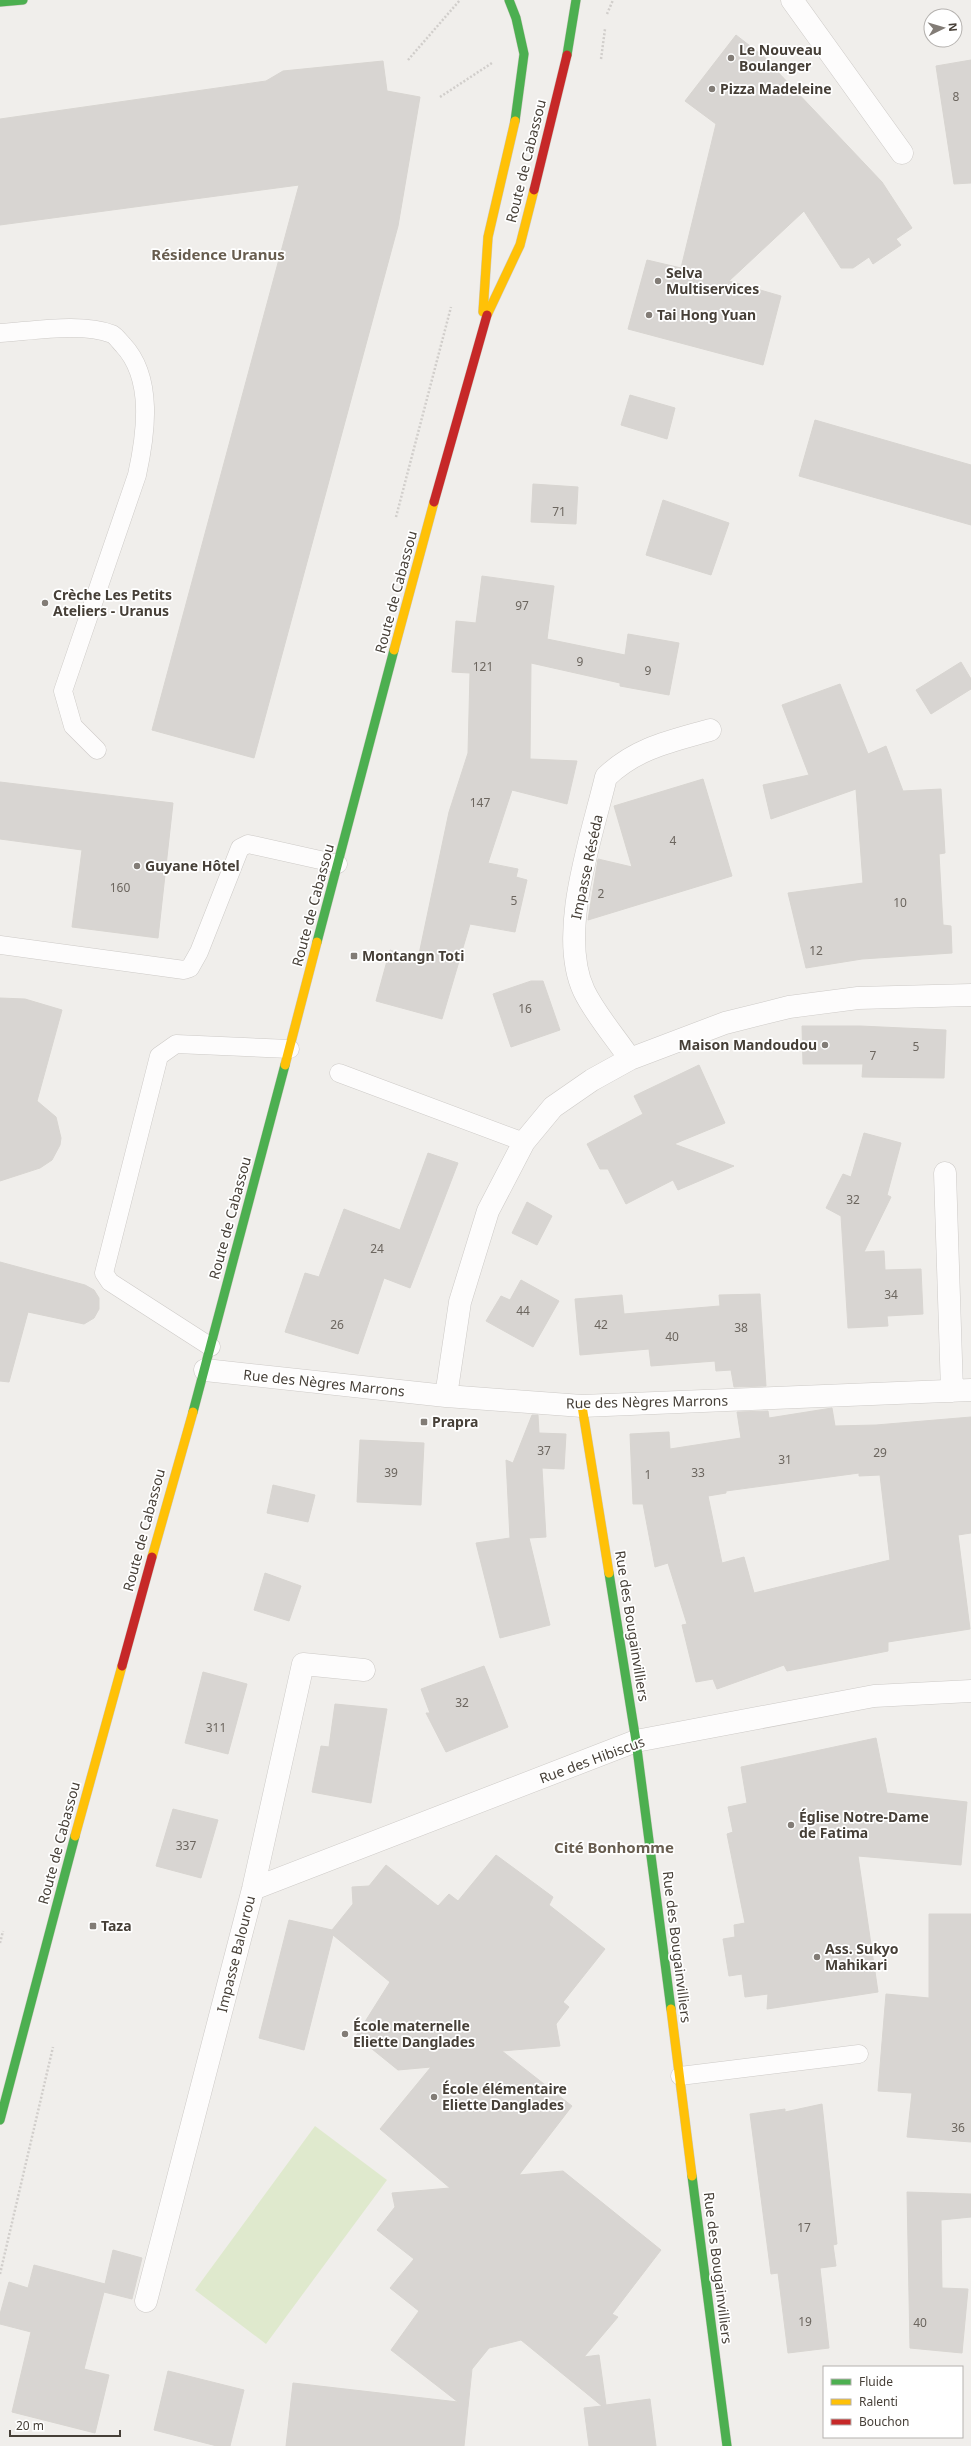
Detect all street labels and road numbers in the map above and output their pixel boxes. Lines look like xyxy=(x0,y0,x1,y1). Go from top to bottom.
street label: Route de Cabassou xyxy=(501,97,550,224)
street label: Route de Cabassou xyxy=(370,528,421,655)
street label: Impasse Réséda xyxy=(566,813,607,921)
street label: Route de Cabassou xyxy=(287,841,338,968)
street label: Route de Cabassou xyxy=(204,1154,255,1281)
street label: Rue des Nègres Marrons xyxy=(242,1365,406,1400)
street label: Rue des Nègres Marrons xyxy=(566,1391,729,1412)
street label: Route de Cabassou xyxy=(118,1466,169,1593)
street label: Rue des Bougainvilliers xyxy=(611,1549,654,1703)
street label: Rue des Hibiscus xyxy=(537,1732,647,1787)
street label: Route de Cabassou xyxy=(33,1779,84,1906)
street label: Rue des Bougainvilliers xyxy=(659,1870,696,2024)
street label: Impasse Balourou xyxy=(212,1894,259,2014)
street label: Rue des Bougainvilliers xyxy=(700,2191,737,2345)

